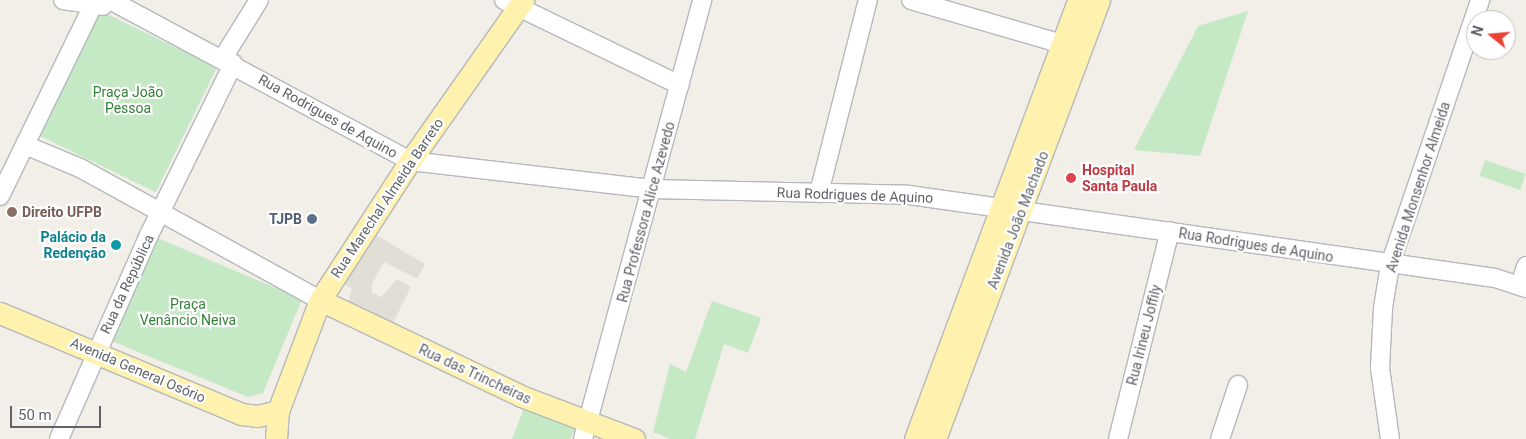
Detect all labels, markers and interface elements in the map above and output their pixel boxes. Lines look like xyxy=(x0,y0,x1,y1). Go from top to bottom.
north arrow xyxy=(1466,10,1516,60)
text: N xyxy=(1469,24,1487,38)
street label: Rua Rodrigues de Aquino xyxy=(255,71,401,161)
park label: Praça João Pessoa xyxy=(93,84,163,116)
street label: Avenida Monsenhor Almeida xyxy=(1382,100,1454,274)
street label: Rua Marechal Almeida Barreto xyxy=(327,115,447,281)
street label: Rua Professora Alice Azevedo xyxy=(614,120,678,304)
street label: Avenida João Machado xyxy=(984,149,1052,291)
place label: Hospital Santa Paula xyxy=(1082,162,1157,194)
marker: Hospital Santa Paula xyxy=(1064,171,1078,185)
street label: Rua Rodrigues de Aquino xyxy=(777,184,933,206)
place label: Direito UFPB xyxy=(22,204,102,220)
marker: Direito UFPB xyxy=(6,206,18,218)
place label: TJPB xyxy=(269,211,302,227)
marker: TJPB xyxy=(306,213,318,225)
street label: Rua Rodrigues de Aquino xyxy=(1177,224,1335,266)
place label: Palácio da Redenção xyxy=(41,229,106,262)
street label: Rua da República xyxy=(97,232,157,336)
marker: Palácio da Redenção xyxy=(110,239,122,251)
street label: Rua Irineu Joffily xyxy=(1123,283,1165,387)
park label: Praça Venâncio Neiva xyxy=(140,296,236,328)
street label: Avenida General Osório xyxy=(68,334,208,406)
street label: Rua das Trincheiras xyxy=(416,340,534,408)
scale bar xyxy=(12,396,104,428)
text: 50 m xyxy=(18,406,52,424)

